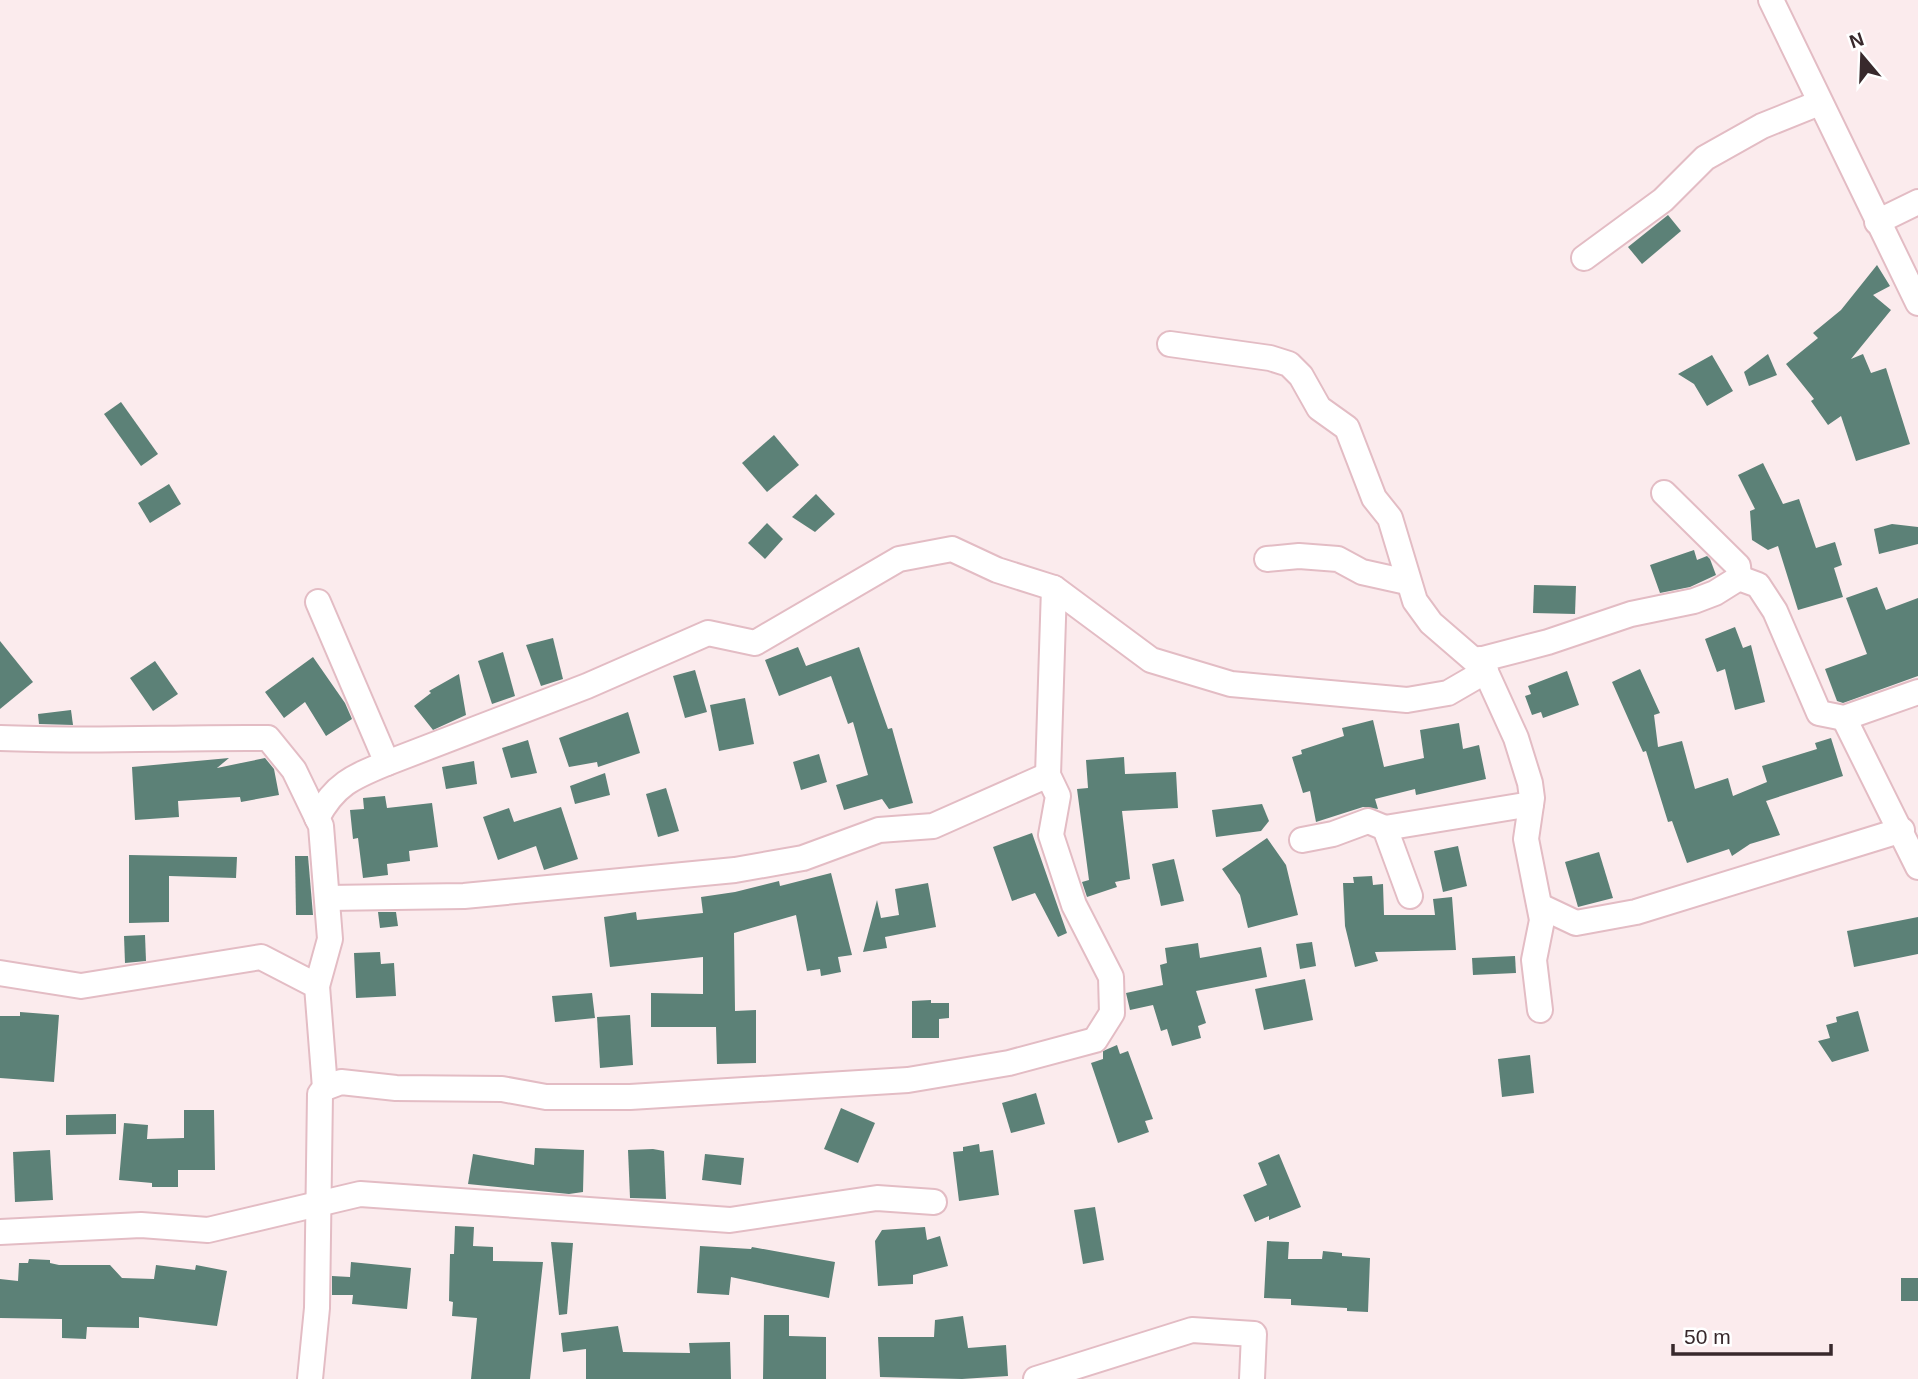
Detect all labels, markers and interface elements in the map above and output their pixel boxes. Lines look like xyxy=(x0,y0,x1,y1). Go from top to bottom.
north arrow xyxy=(1827,21,1897,91)
text: N xyxy=(1847,28,1867,53)
scale bar xyxy=(1673,1312,1830,1356)
text: 50 m xyxy=(1684,1325,1731,1348)

